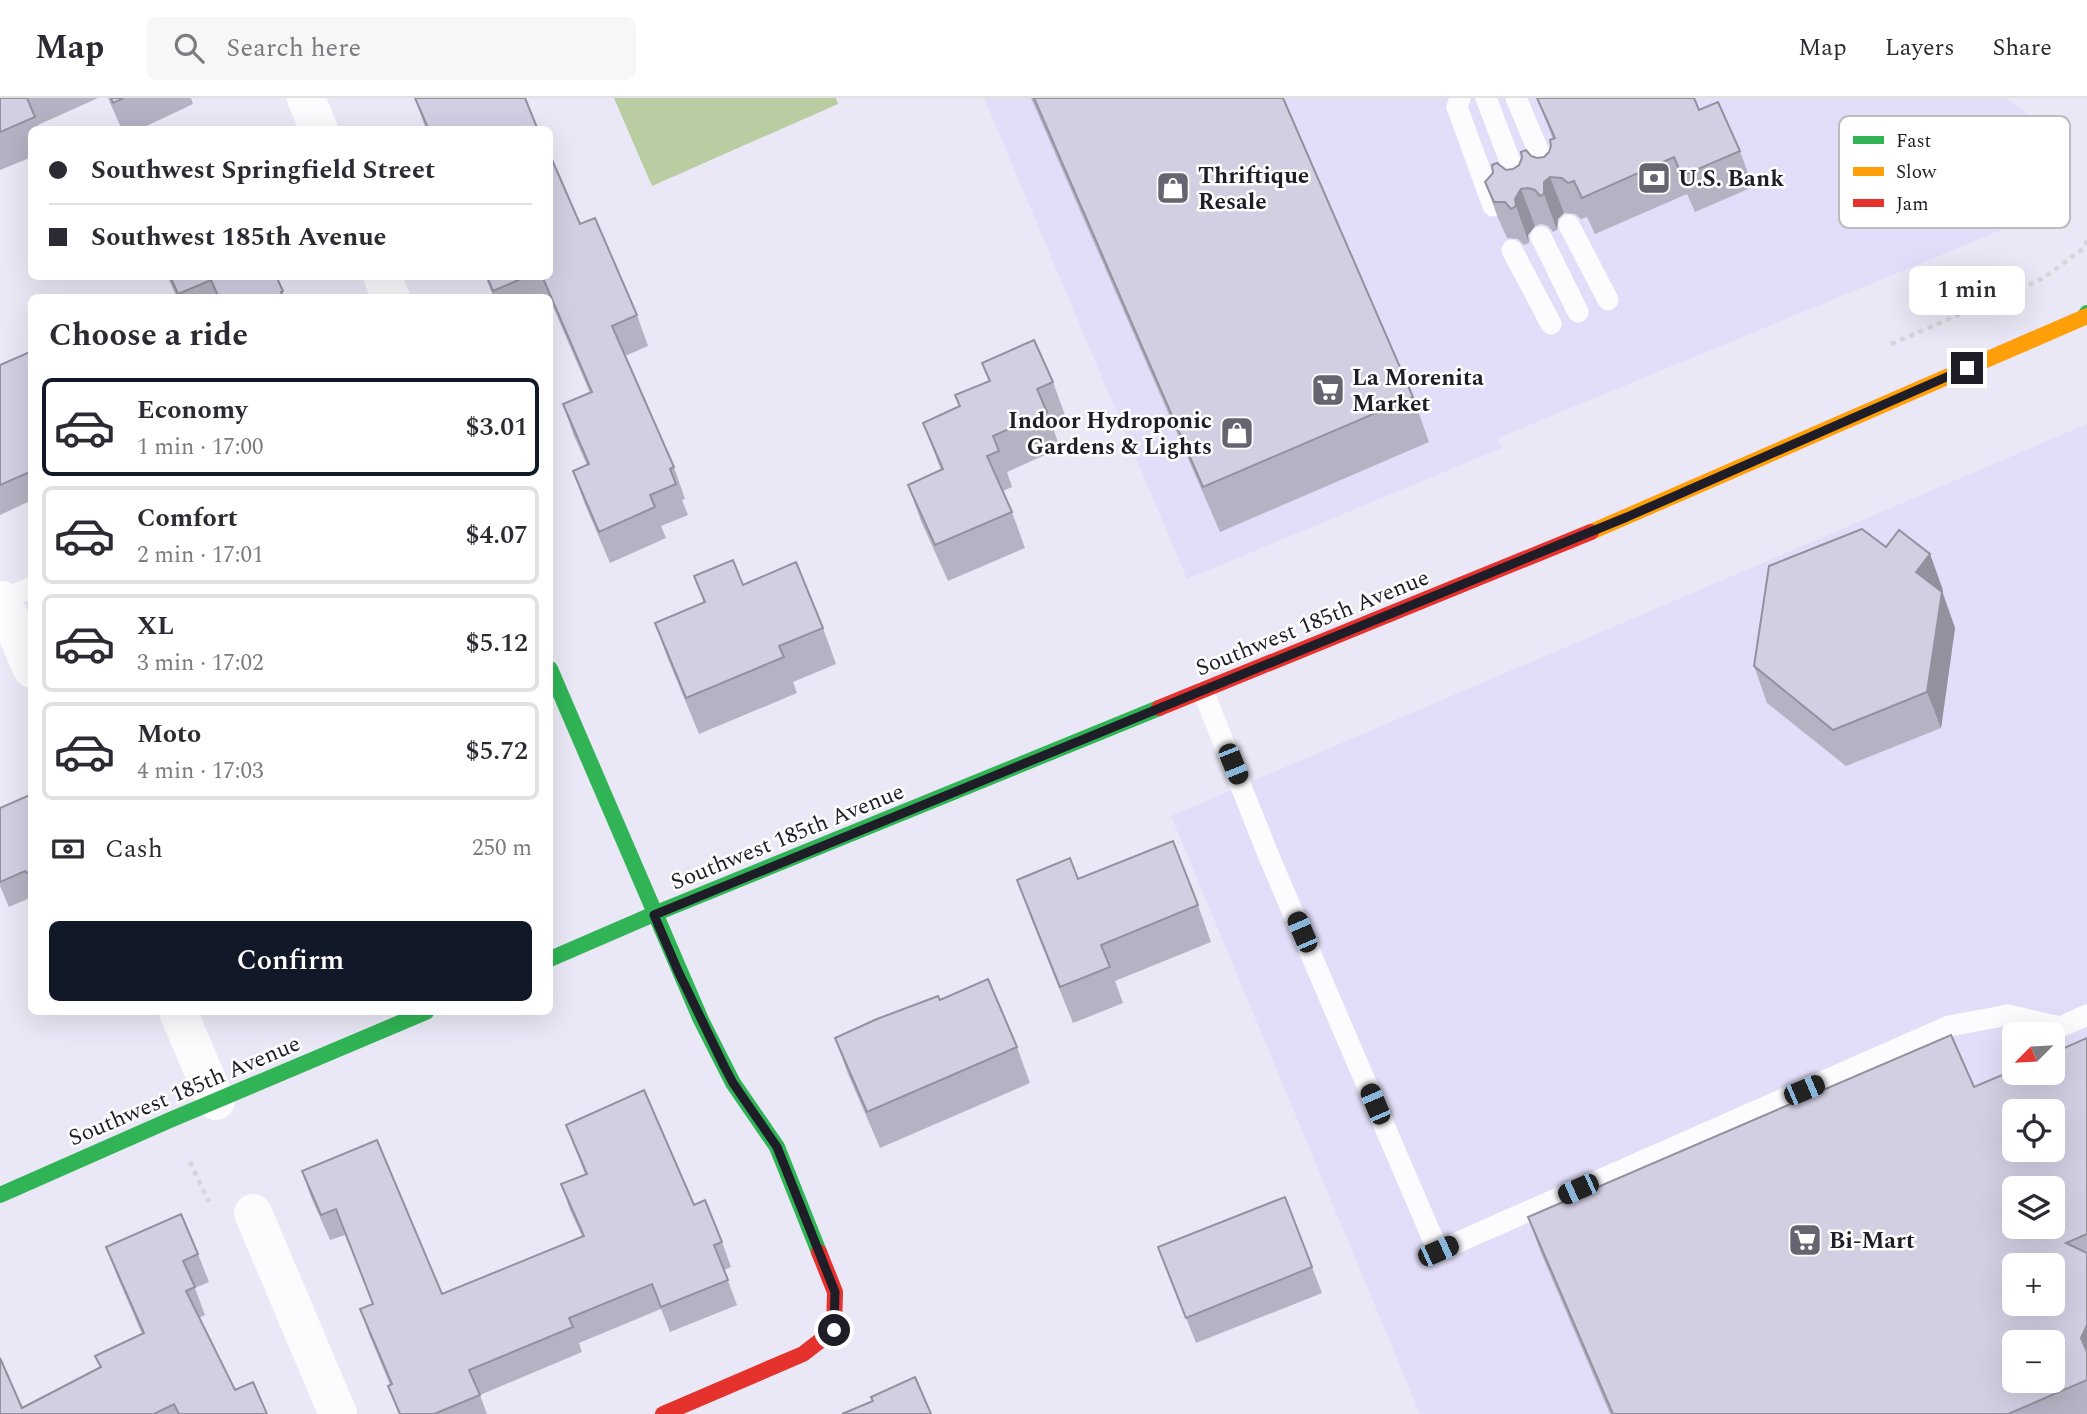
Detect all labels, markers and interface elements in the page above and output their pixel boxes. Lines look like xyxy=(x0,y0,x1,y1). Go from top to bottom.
search box xyxy=(146,17,636,80)
text: Map xyxy=(35,23,104,73)
text: Search here xyxy=(226,28,361,68)
icon: search xyxy=(170,29,208,67)
text: Map xyxy=(1798,30,1847,66)
text: Layers xyxy=(1885,30,1955,66)
text: Share xyxy=(1993,30,2052,66)
legend xyxy=(1839,116,2070,228)
text: Fast xyxy=(1896,127,1932,156)
text: Southwest Springfield Street xyxy=(91,150,435,190)
text: Slow xyxy=(1896,158,1937,187)
place label: Thriftique Resale xyxy=(1198,159,1309,220)
bank icon: U.S. Bank xyxy=(1635,159,1673,197)
place label: U.S. Bank xyxy=(1678,162,1784,197)
shop icon: Thriftique Resale xyxy=(1154,169,1192,207)
text: Jam xyxy=(1896,190,1928,219)
text: Southwest 185th Avenue xyxy=(91,217,386,257)
callout: 1 min xyxy=(1909,266,2025,316)
text: 1 min xyxy=(1937,273,1997,308)
text: Choose a ride xyxy=(49,311,248,360)
route end xyxy=(1951,352,1983,384)
place label: La Morenita Market xyxy=(1352,361,1484,422)
supermarket icon: La Morenita Market xyxy=(1309,371,1347,409)
text: Economy xyxy=(137,390,247,430)
icon: car xyxy=(53,396,116,459)
place label: Indoor Hydroponic Gardens & Lights xyxy=(1008,404,1212,465)
text: $3.01 xyxy=(465,407,528,447)
shop icon: Indoor Hydroponic Gardens & Lights xyxy=(1218,414,1256,452)
text: 1 min · 17:00 xyxy=(137,430,264,465)
text: Comfort xyxy=(137,498,238,538)
icon: car xyxy=(53,504,116,567)
text: $4.07 xyxy=(465,515,528,555)
text: 2 min · 17:01 xyxy=(137,538,264,573)
street label: Southwest 185th Avenue xyxy=(1191,561,1435,686)
text: XL xyxy=(137,606,174,646)
icon: car xyxy=(53,612,116,675)
text: $5.12 xyxy=(465,623,528,663)
text: 3 min · 17:02 xyxy=(137,646,264,681)
text: Moto xyxy=(137,714,201,754)
icon: car xyxy=(53,720,116,783)
text: $5.72 xyxy=(465,731,528,771)
car xyxy=(1216,741,1251,787)
text: 4 min · 17:03 xyxy=(137,754,264,789)
street label: Southwest 185th Avenue xyxy=(666,775,910,900)
text: Cash xyxy=(105,829,163,869)
icon: cash xyxy=(49,830,87,868)
text: 250 m xyxy=(472,831,532,866)
car xyxy=(1285,909,1320,955)
button: Confirm xyxy=(49,921,532,1001)
north arrow xyxy=(2002,1022,2065,1085)
map controls xyxy=(2002,1022,2065,1393)
street label: Southwest 185th Avenue xyxy=(63,1027,306,1156)
car xyxy=(1781,1072,1828,1108)
car xyxy=(1358,1081,1393,1127)
button: locate xyxy=(2002,1099,2065,1162)
car xyxy=(1555,1171,1602,1207)
button: layers xyxy=(2002,1176,2065,1239)
supermarket icon: Bi-Mart xyxy=(1786,1221,1824,1259)
place label: Bi-Mart xyxy=(1829,1224,1915,1259)
car xyxy=(1415,1233,1462,1269)
button: + xyxy=(2002,1253,2065,1316)
route start xyxy=(818,1314,850,1346)
button: − xyxy=(2002,1330,2065,1393)

